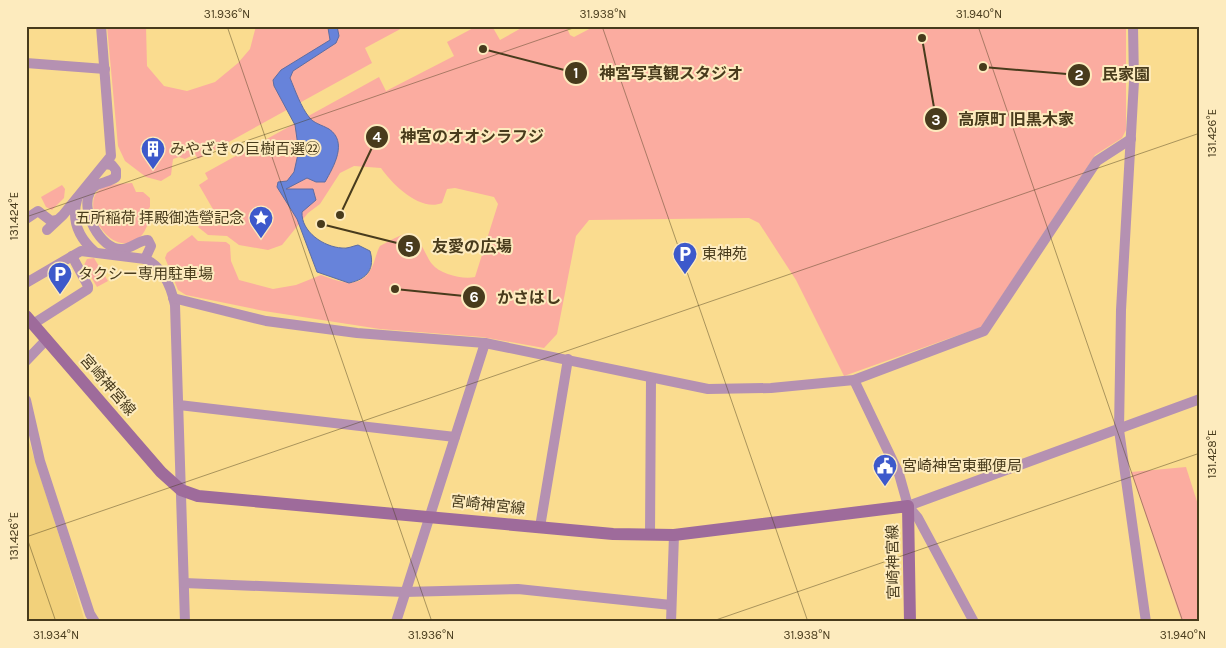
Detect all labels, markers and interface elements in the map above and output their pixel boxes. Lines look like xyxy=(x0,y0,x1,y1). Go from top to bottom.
text: 31.936°N xyxy=(204,7,250,21)
text: 31.938°N xyxy=(580,7,626,21)
text: 31.940°N xyxy=(956,7,1002,21)
callout: 神宮写真観スタジオ xyxy=(564,57,753,88)
callout: 民家園 xyxy=(1067,59,1160,90)
text: 1 xyxy=(573,64,579,82)
text: 神宮写真観スタジオ xyxy=(599,64,743,83)
text: 民家園 xyxy=(1102,65,1150,84)
text: 2 xyxy=(1074,66,1084,84)
callout: 高原町 旧黒木家 xyxy=(923,104,1084,135)
text: 131.426°E xyxy=(1205,109,1219,157)
text: 高原町 旧黒木家 xyxy=(958,110,1074,129)
text: 3 xyxy=(931,111,941,129)
callout: 神宮のオオシラフジ xyxy=(365,121,554,152)
text: 神宮のオオシラフジ xyxy=(400,127,544,146)
text: 4 xyxy=(373,128,382,146)
building icon: みやざきの巨樹百選㉒ xyxy=(140,136,166,170)
place label: みやざきの巨樹百選㉒ xyxy=(170,140,320,158)
text: 131.424°E xyxy=(7,192,21,240)
place icon: 五所稲荷 拝殿御造營記念 xyxy=(248,205,274,239)
place label: 五所稲荷 拝殿御造營記念 xyxy=(75,209,244,227)
callout: 友愛の広場 xyxy=(397,231,522,262)
text: 友愛の広場 xyxy=(432,237,512,256)
text: 5 xyxy=(405,238,414,256)
parking icon: 東神苑 xyxy=(672,241,698,275)
place label: 東神苑 xyxy=(702,245,747,263)
parking icon: タクシー専用駐車場 xyxy=(47,261,73,295)
place label: タクシー専用駐車場 xyxy=(78,265,213,283)
callout: かさはし xyxy=(462,281,571,312)
text: 6 xyxy=(469,288,479,306)
text: かさはし xyxy=(497,288,561,307)
street label: 宮崎神宮線 xyxy=(77,351,139,419)
text: 131.428°E xyxy=(1205,429,1219,479)
public building icon: 宮崎神宮東郵便局 xyxy=(872,453,898,487)
place label: 宮崎神宮東郵便局 xyxy=(902,457,1022,475)
street label: 宮崎神宮線 xyxy=(450,492,526,518)
text: 131.426°E xyxy=(7,512,21,560)
street label: 宮崎神宮線 xyxy=(883,524,903,600)
text: 31.934°N xyxy=(33,628,79,642)
text: 31.936°N xyxy=(408,628,454,642)
text: 31.938°N xyxy=(784,628,830,642)
text: 31.940°N xyxy=(1160,628,1206,642)

